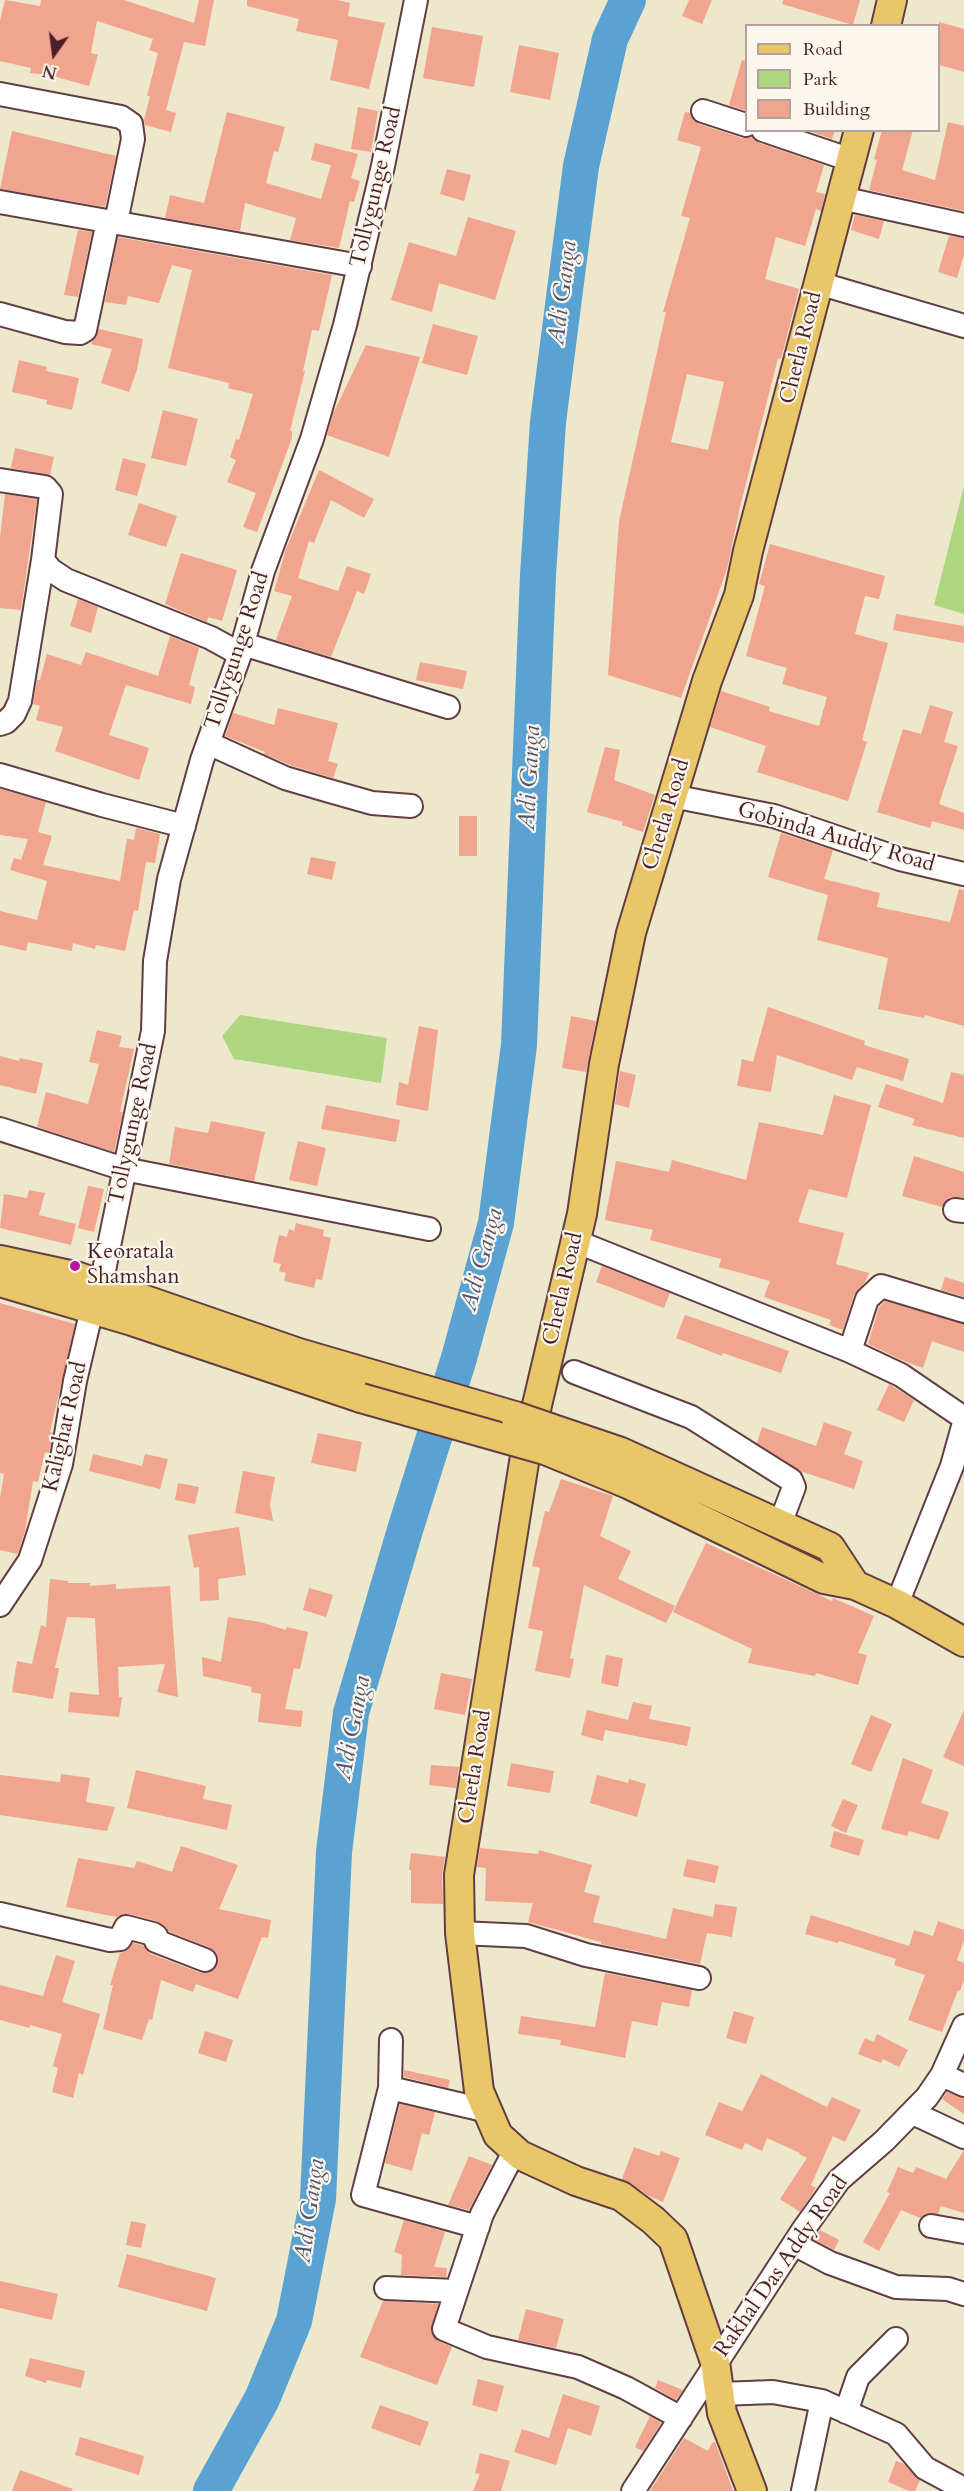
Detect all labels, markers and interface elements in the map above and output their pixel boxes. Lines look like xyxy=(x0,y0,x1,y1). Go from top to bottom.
north arrow xyxy=(24,24,84,84)
legend xyxy=(745,24,940,132)
text: Road xyxy=(803,37,843,62)
text: N xyxy=(40,59,59,84)
text: Park xyxy=(803,67,838,92)
text: Building xyxy=(803,97,870,122)
street label: Tollygunge Road xyxy=(346,104,408,270)
water label: Adi Ganga xyxy=(543,239,585,347)
street label: Chetla Road xyxy=(775,289,829,407)
street label: Tollygunge Road xyxy=(200,569,276,733)
water label: Adi Ganga xyxy=(514,725,548,831)
street label: Chetla Road xyxy=(638,756,696,874)
street label: Gobinda Auddy Road xyxy=(734,797,938,879)
street label: Tollygunge Road xyxy=(104,1041,164,1207)
water label: Adi Ganga xyxy=(455,1206,511,1314)
street label: Chetla Road xyxy=(538,1230,590,1348)
place label: Keoratala Shamshan xyxy=(87,1240,180,1292)
marker: Keoratala Shamshan xyxy=(68,1259,82,1273)
street label: Kalighat Road xyxy=(38,1359,94,1495)
water label: Adi Ganga xyxy=(330,1674,378,1782)
street label: Chetla Road xyxy=(454,1708,498,1826)
water label: Adi Ganga xyxy=(289,2157,333,2265)
street label: Rakhal Das Addy Road xyxy=(709,2171,855,2363)

